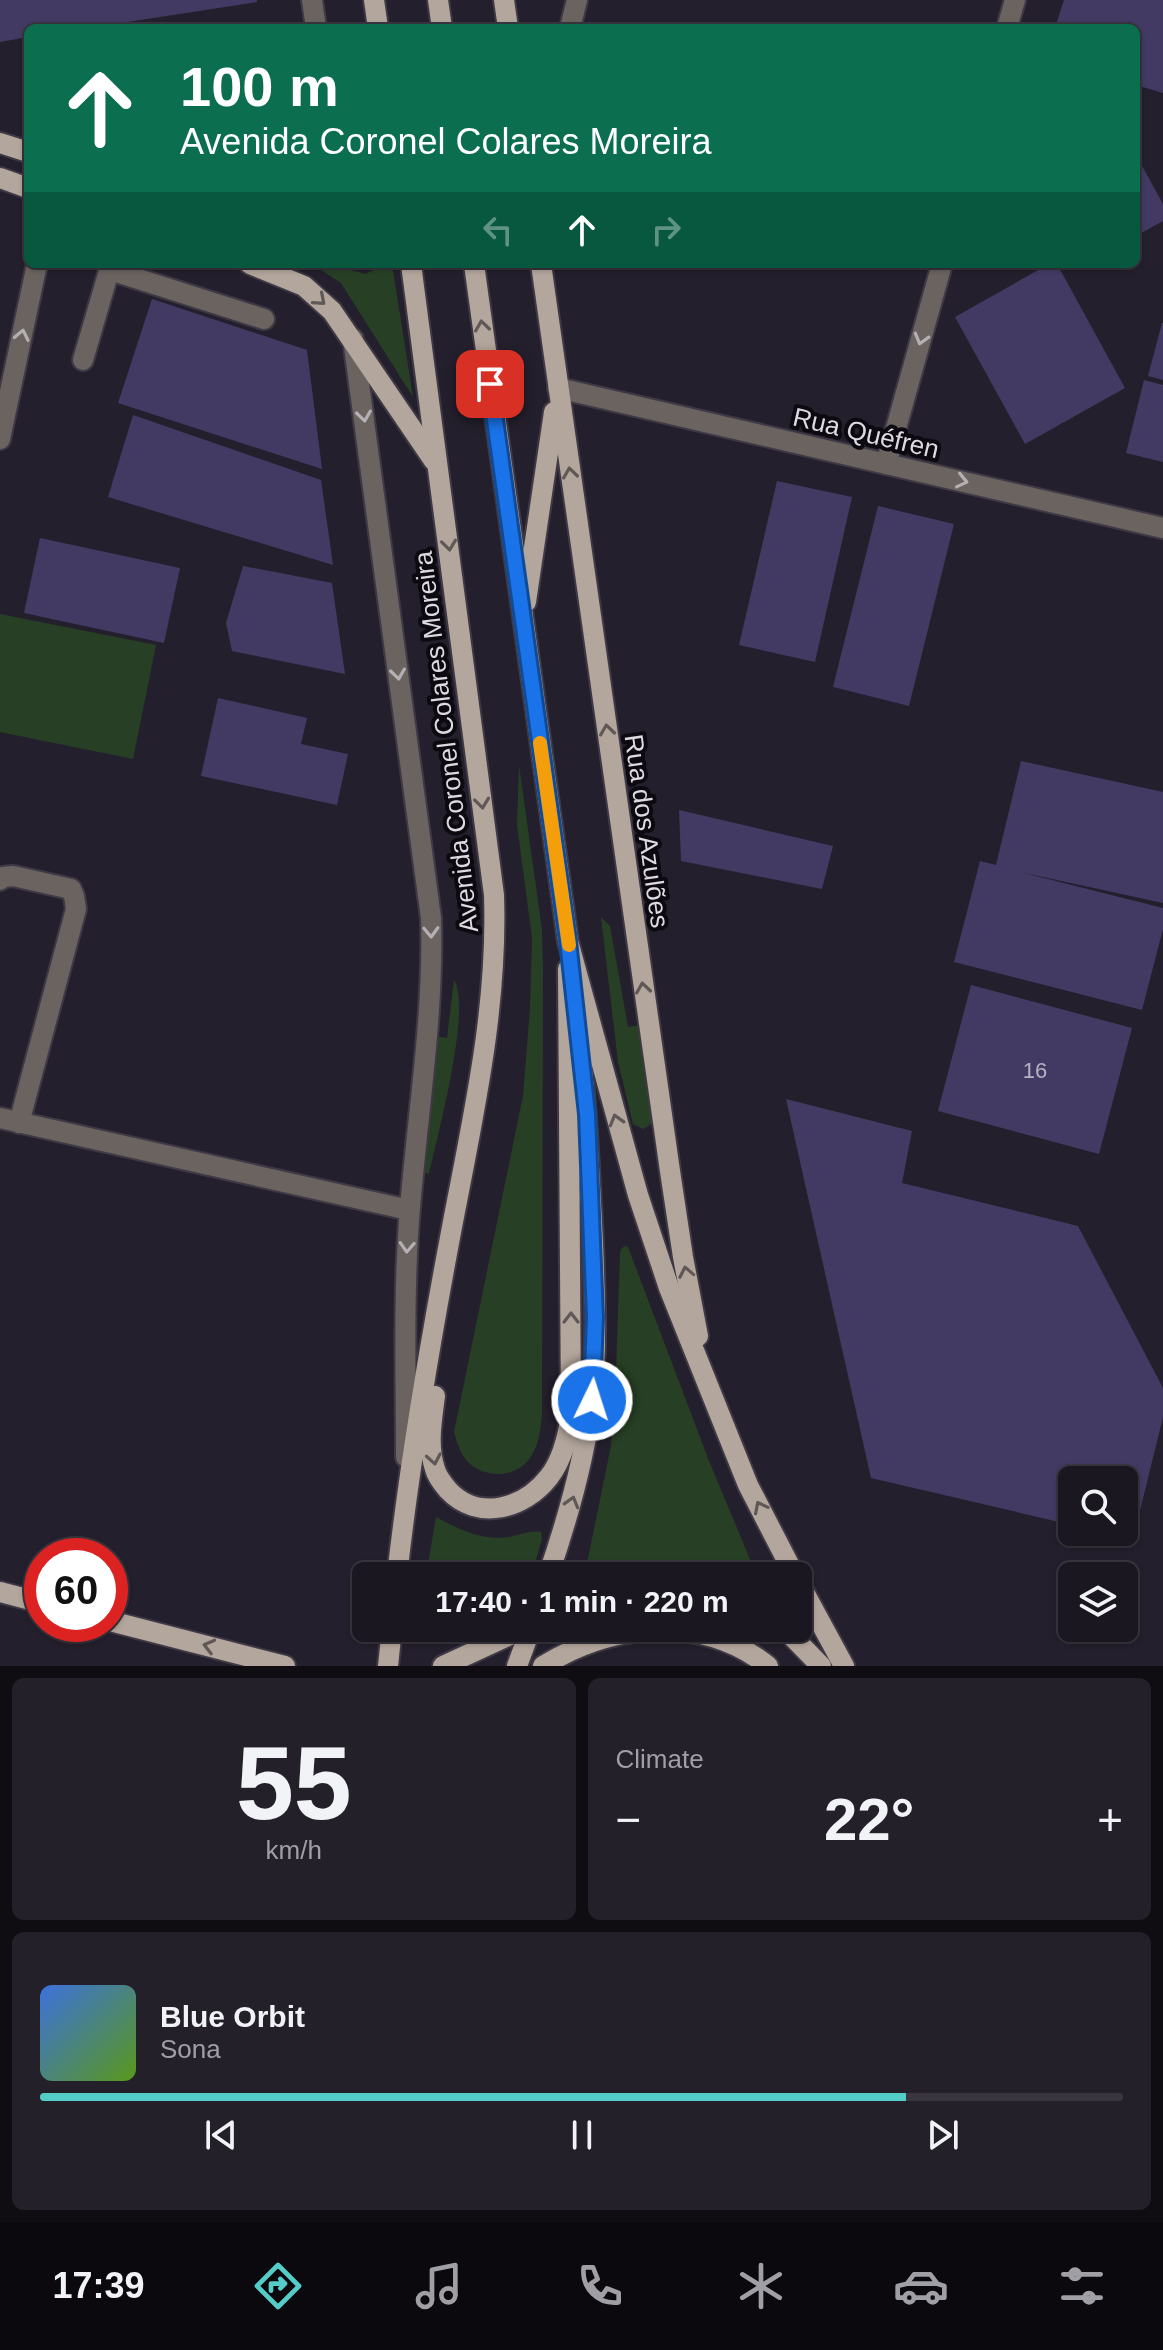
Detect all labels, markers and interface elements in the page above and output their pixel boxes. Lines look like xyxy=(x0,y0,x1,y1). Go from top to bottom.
text: 100 m xyxy=(180,55,339,118)
icon: ahead xyxy=(48,56,152,160)
text: Avenida Coronel Colares Moreira xyxy=(180,121,712,162)
icon: left xyxy=(476,208,520,252)
icon: ahead xyxy=(560,208,604,252)
icon: right xyxy=(644,208,688,252)
one-way arrow xyxy=(310,290,325,304)
one-way arrow xyxy=(474,319,491,333)
one-way arrow xyxy=(13,329,30,343)
one-way arrow xyxy=(913,332,930,346)
pin xyxy=(456,350,524,418)
icon: arrive xyxy=(468,362,512,406)
street label: Rua Quéfren xyxy=(790,402,942,464)
one-way arrow xyxy=(355,410,372,423)
one-way arrow xyxy=(562,466,579,480)
one-way arrow xyxy=(955,472,968,489)
one-way arrow xyxy=(440,538,457,552)
street label: Avenida Coronel Colares Moreira xyxy=(408,549,484,934)
one-way arrow xyxy=(389,668,406,681)
one-way arrow xyxy=(598,723,615,736)
street label: Rua dos Azulões xyxy=(619,732,675,930)
one-way arrow xyxy=(474,797,491,810)
one-way arrow xyxy=(423,926,440,939)
one-way arrow xyxy=(635,981,652,995)
house number: 16 xyxy=(1023,1058,1047,1083)
one-way arrow xyxy=(609,1113,625,1127)
one-way arrow xyxy=(399,1241,416,1254)
one-way arrow xyxy=(678,1265,695,1278)
one-way arrow xyxy=(562,1311,579,1324)
position arrow xyxy=(550,1358,634,1442)
one-way arrow xyxy=(424,1452,441,1466)
map controls xyxy=(1058,1466,1138,1642)
button: search xyxy=(1058,1466,1138,1546)
one-way arrow xyxy=(562,1495,579,1509)
one-way arrow xyxy=(754,1500,769,1515)
speed limit sign: 60 xyxy=(24,1538,128,1642)
button: layers xyxy=(1058,1562,1138,1642)
text: 17:40 · 1 min · 220 m xyxy=(435,1585,729,1618)
one-way arrow xyxy=(203,1639,217,1656)
text: 55 xyxy=(236,1725,352,1841)
text: Climate xyxy=(616,1744,704,1774)
text: 22° xyxy=(824,1786,915,1853)
text: − xyxy=(616,1795,641,1844)
text: + xyxy=(1097,1795,1123,1844)
text: km/h xyxy=(266,1835,322,1865)
text: Blue Orbit xyxy=(160,2000,305,2033)
text: Sona xyxy=(160,2034,221,2064)
icon: previous xyxy=(199,2113,243,2157)
icon: pause xyxy=(560,2113,604,2157)
icon: next xyxy=(921,2113,965,2157)
icon: directions xyxy=(250,2258,306,2314)
icon: music xyxy=(411,2258,467,2314)
icon: phone xyxy=(572,2258,628,2314)
icon: climate xyxy=(733,2258,789,2314)
icon: car xyxy=(893,2258,949,2314)
icon: filters xyxy=(1054,2258,1110,2314)
text: 17:39 xyxy=(52,2265,145,2306)

